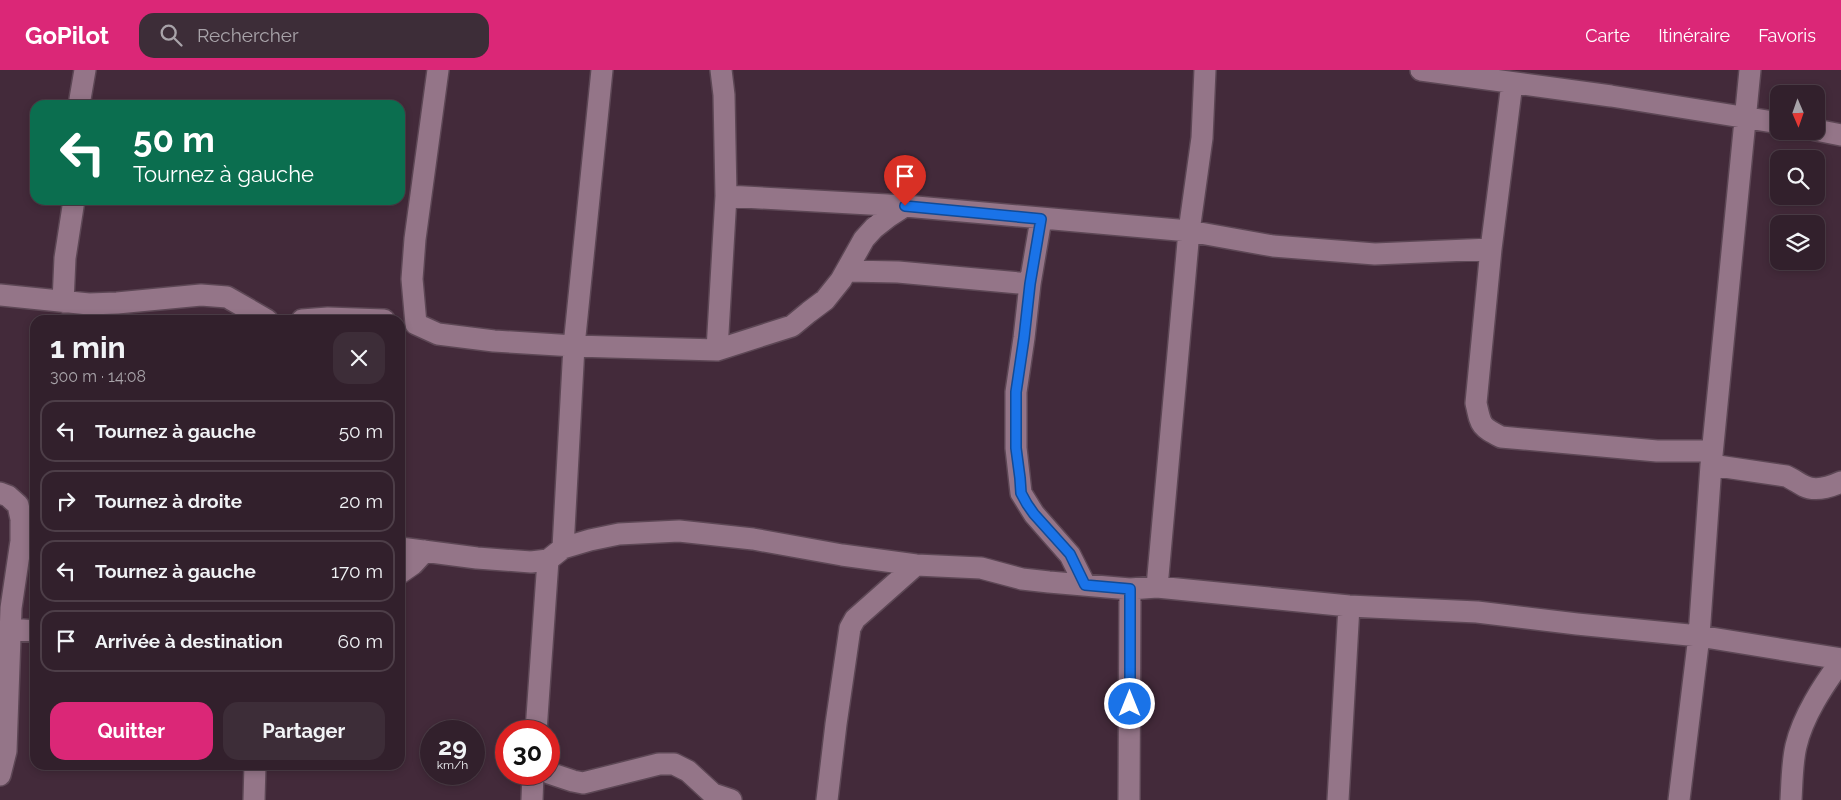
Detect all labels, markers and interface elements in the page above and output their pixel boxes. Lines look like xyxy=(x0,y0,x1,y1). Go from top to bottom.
search box xyxy=(139,13,489,58)
text: GoPilot xyxy=(25,21,109,50)
icon: search xyxy=(157,21,185,49)
text: Rechercher xyxy=(197,24,299,46)
text: Carte xyxy=(1585,25,1630,46)
text: Itinéraire xyxy=(1658,25,1730,46)
text: Favoris xyxy=(1758,25,1816,46)
north arrow xyxy=(1770,85,1825,140)
map controls xyxy=(1770,85,1825,270)
text: 50 m xyxy=(133,119,215,160)
icon: left xyxy=(50,120,115,185)
button: search xyxy=(1770,150,1825,205)
pin xyxy=(884,155,926,206)
text: Tournez à gauche xyxy=(133,161,314,187)
icon: arrive xyxy=(891,162,919,190)
button: layers xyxy=(1770,215,1825,270)
text: 1 min xyxy=(50,330,126,365)
button: close xyxy=(333,332,385,384)
text: 300 m · 14:08 xyxy=(50,367,146,386)
icon: left xyxy=(52,417,80,445)
text: Tournez à gauche xyxy=(95,420,256,442)
text: 50 m xyxy=(339,420,383,442)
icon: right xyxy=(52,487,80,515)
text: Tournez à droite xyxy=(95,490,242,512)
text: 20 m xyxy=(339,490,383,512)
icon: left xyxy=(52,557,80,585)
text: Tournez à gauche xyxy=(95,560,256,582)
text: 170 m xyxy=(331,560,383,582)
icon: arrive xyxy=(52,627,80,655)
text: Arrivée à destination xyxy=(95,630,283,652)
text: 60 m xyxy=(338,630,383,652)
position arrow xyxy=(1103,677,1155,729)
button: Quitter xyxy=(50,702,213,760)
button: Partager xyxy=(223,702,385,760)
speed limit sign: 30 xyxy=(495,720,560,785)
text: 29 xyxy=(438,731,467,761)
text: km/h xyxy=(437,758,468,772)

